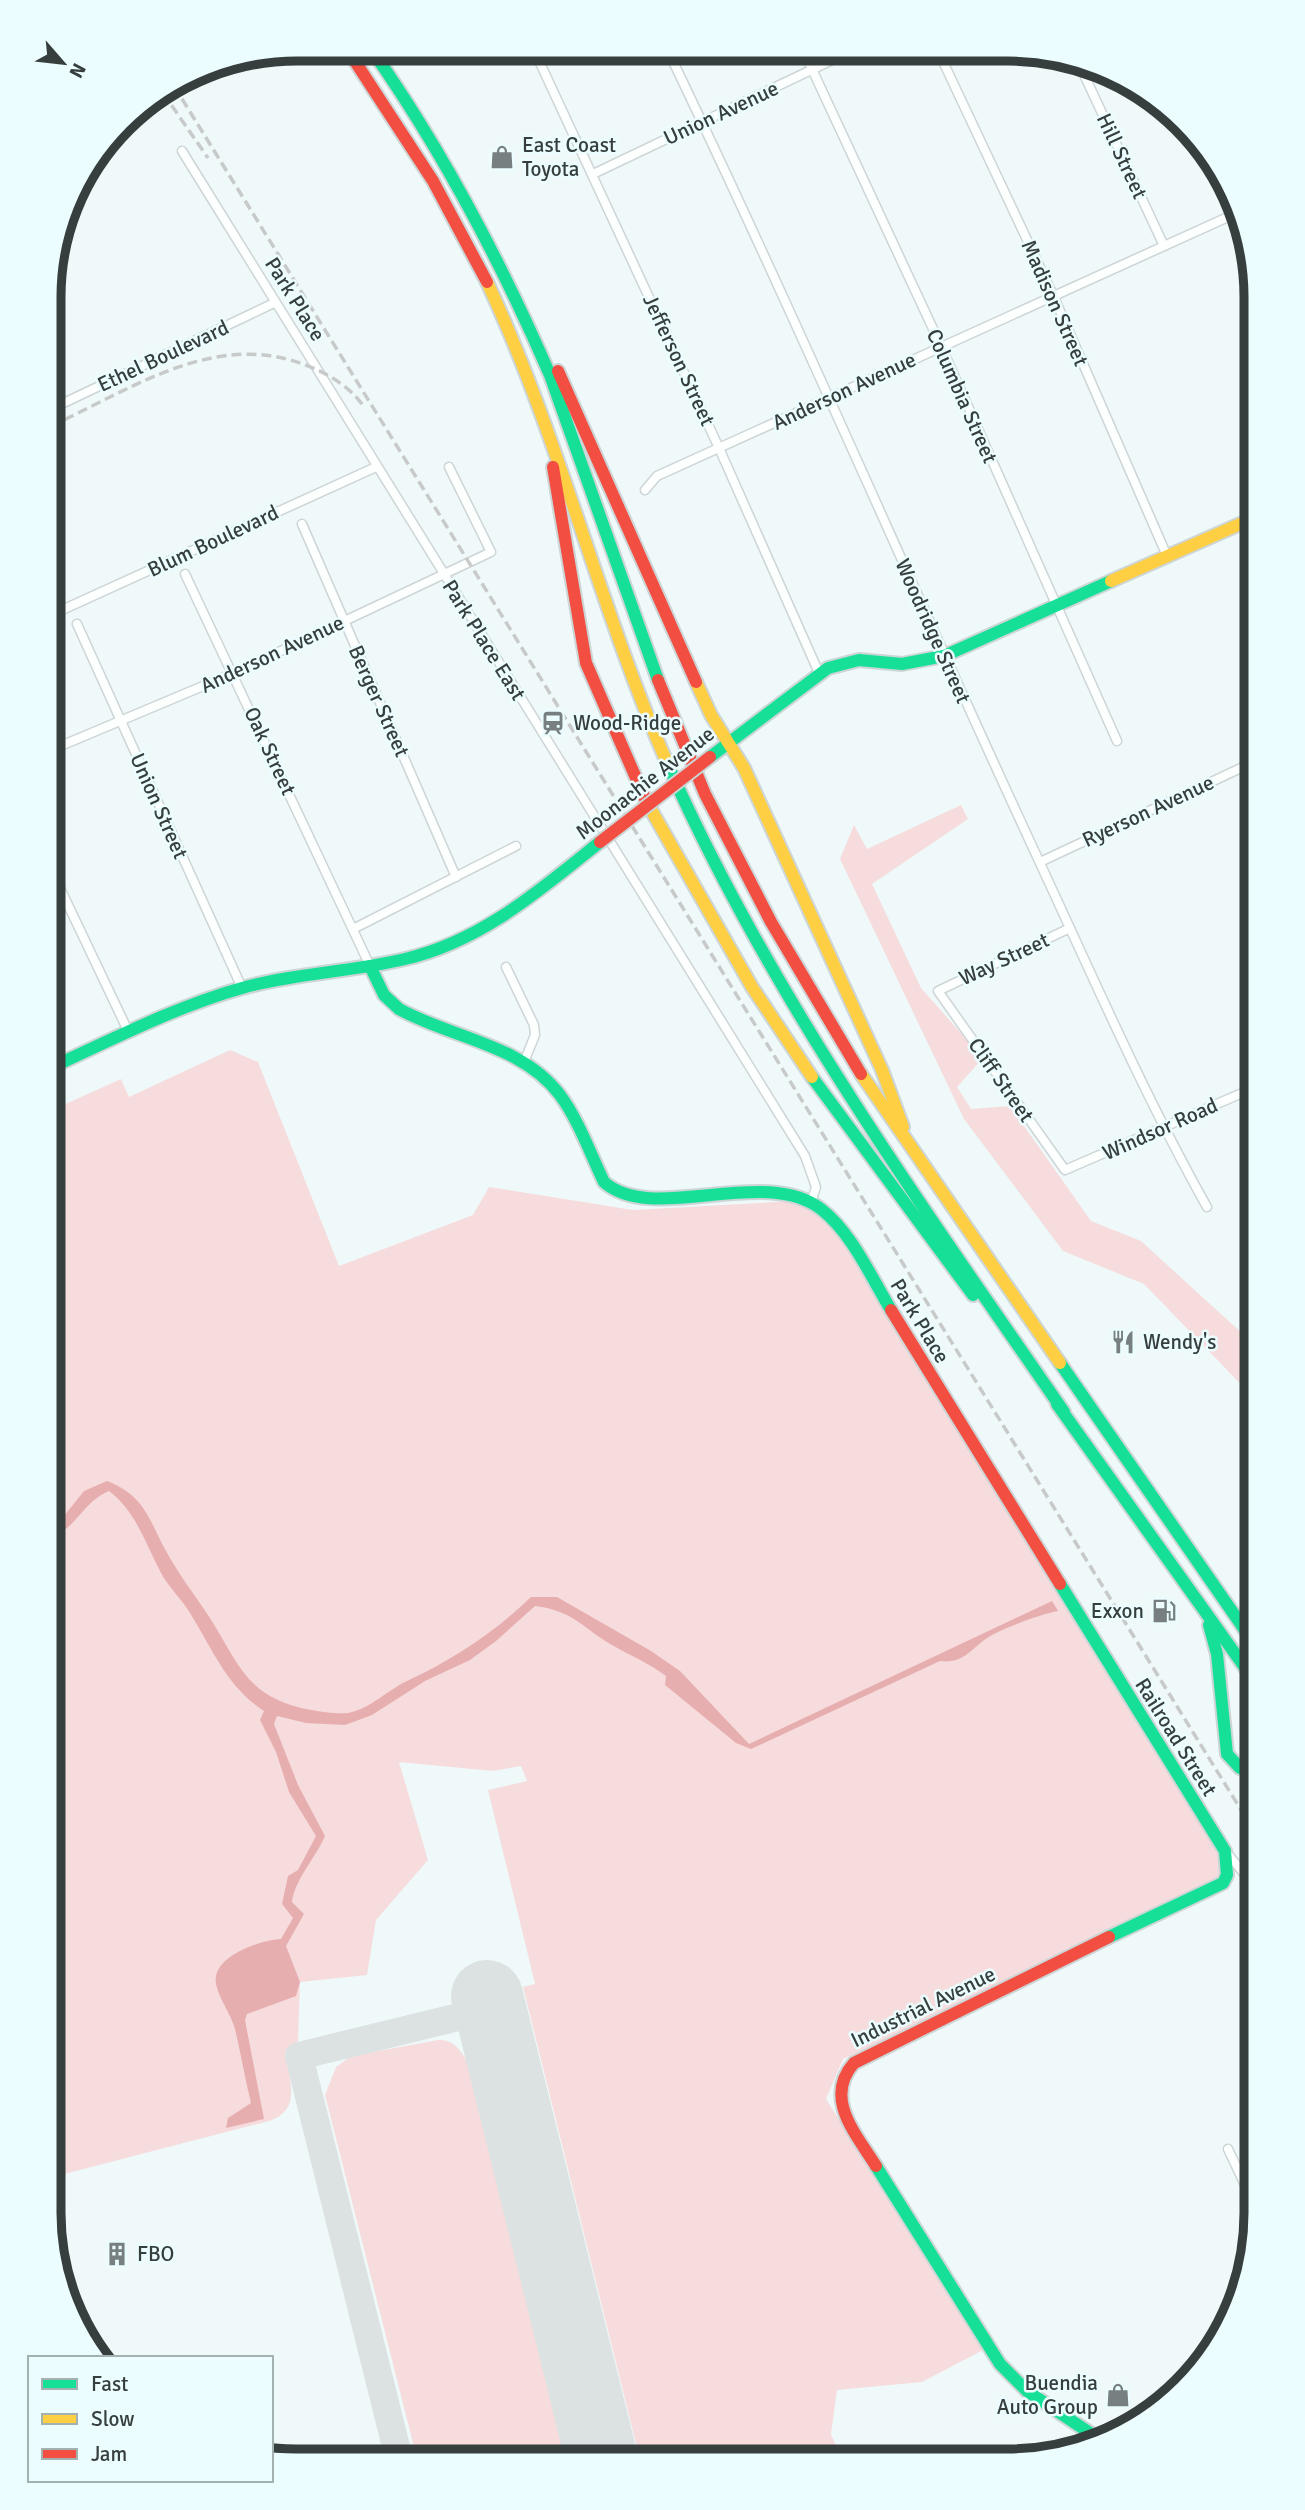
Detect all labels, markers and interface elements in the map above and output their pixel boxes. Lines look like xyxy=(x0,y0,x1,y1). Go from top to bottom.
north arrow xyxy=(28,28,98,98)
text: N xyxy=(63,59,91,82)
street label: Union Avenue xyxy=(659,75,783,151)
street label: Hill Street xyxy=(1091,109,1153,203)
place label: East Coast Toyota xyxy=(522,132,616,182)
shop icon: East Coast Toyota xyxy=(488,143,516,171)
street label: Madison Street xyxy=(1016,236,1094,370)
street label: Park Place xyxy=(259,252,331,346)
street label: Jefferson Street xyxy=(637,290,721,430)
street label: Ethel Boulevard xyxy=(93,314,233,398)
street label: Columbia Street xyxy=(921,325,1003,467)
street label: Anderson Avenue xyxy=(768,346,920,436)
street label: Blum Boulevard xyxy=(143,499,283,583)
street label: Woodridge Street xyxy=(889,555,977,707)
street label: Park Place East xyxy=(437,575,531,705)
street label: Anderson Avenue xyxy=(196,609,348,699)
street label: Berger Street xyxy=(343,641,415,761)
street label: Oak Street xyxy=(238,703,302,799)
station icon: Wood-Ridge xyxy=(539,709,567,737)
place label: Wood-Ridge xyxy=(573,710,681,736)
street label: Moonachie Avenue xyxy=(571,721,719,845)
street label: Union Street xyxy=(124,749,194,863)
street label: Ryerson Avenue xyxy=(1078,769,1218,853)
street label: Way Street xyxy=(955,927,1053,991)
street label: Cliff Street xyxy=(963,1033,1039,1127)
street label: Windsor Road xyxy=(1098,1092,1222,1166)
street label: Park Place xyxy=(885,1274,955,1368)
restaurant icon: Wendy's xyxy=(1109,1328,1137,1356)
place label: Wendy's xyxy=(1143,1329,1216,1355)
fuel station icon: Exxon xyxy=(1150,1597,1178,1625)
place label: Exxon xyxy=(1091,1598,1144,1624)
street label: Railroad Street xyxy=(1129,1673,1223,1801)
street label: Industrial Avenue xyxy=(846,1961,1000,2053)
building icon: FBO xyxy=(103,2240,131,2268)
place label: FBO xyxy=(137,2241,174,2267)
legend xyxy=(28,2356,273,2482)
place label: Buendia Auto Group xyxy=(997,2370,1098,2420)
text: Fast xyxy=(91,2371,128,2397)
shop icon: Buendia Auto Group xyxy=(1104,2381,1132,2409)
text: Slow xyxy=(91,2406,135,2432)
text: Jam xyxy=(91,2441,127,2467)

